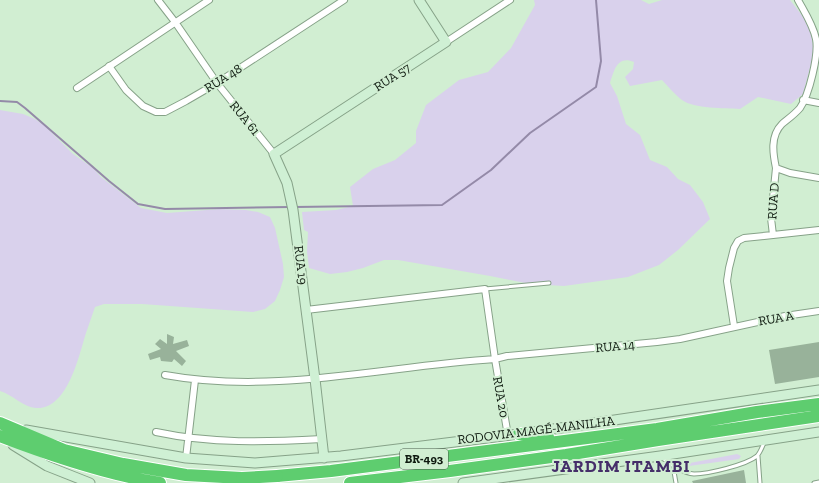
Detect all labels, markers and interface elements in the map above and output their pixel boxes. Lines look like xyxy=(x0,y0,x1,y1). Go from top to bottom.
street label: RUA 57 xyxy=(371,60,413,94)
street label: RUA 48 xyxy=(201,61,245,95)
street label: RUA 61 xyxy=(227,98,263,138)
street label: RUA D xyxy=(764,182,782,220)
street label: RUA 19 xyxy=(291,244,311,286)
street label: RUA A xyxy=(757,307,795,328)
street label: RUA 14 xyxy=(595,337,635,355)
street label: RUA 20 xyxy=(490,375,512,419)
street label: RODOVIA MAGÉ-MANILHA xyxy=(456,413,616,447)
road number: BR-493 xyxy=(400,449,448,469)
district label: JARDIM ITAMBI xyxy=(552,456,690,476)

